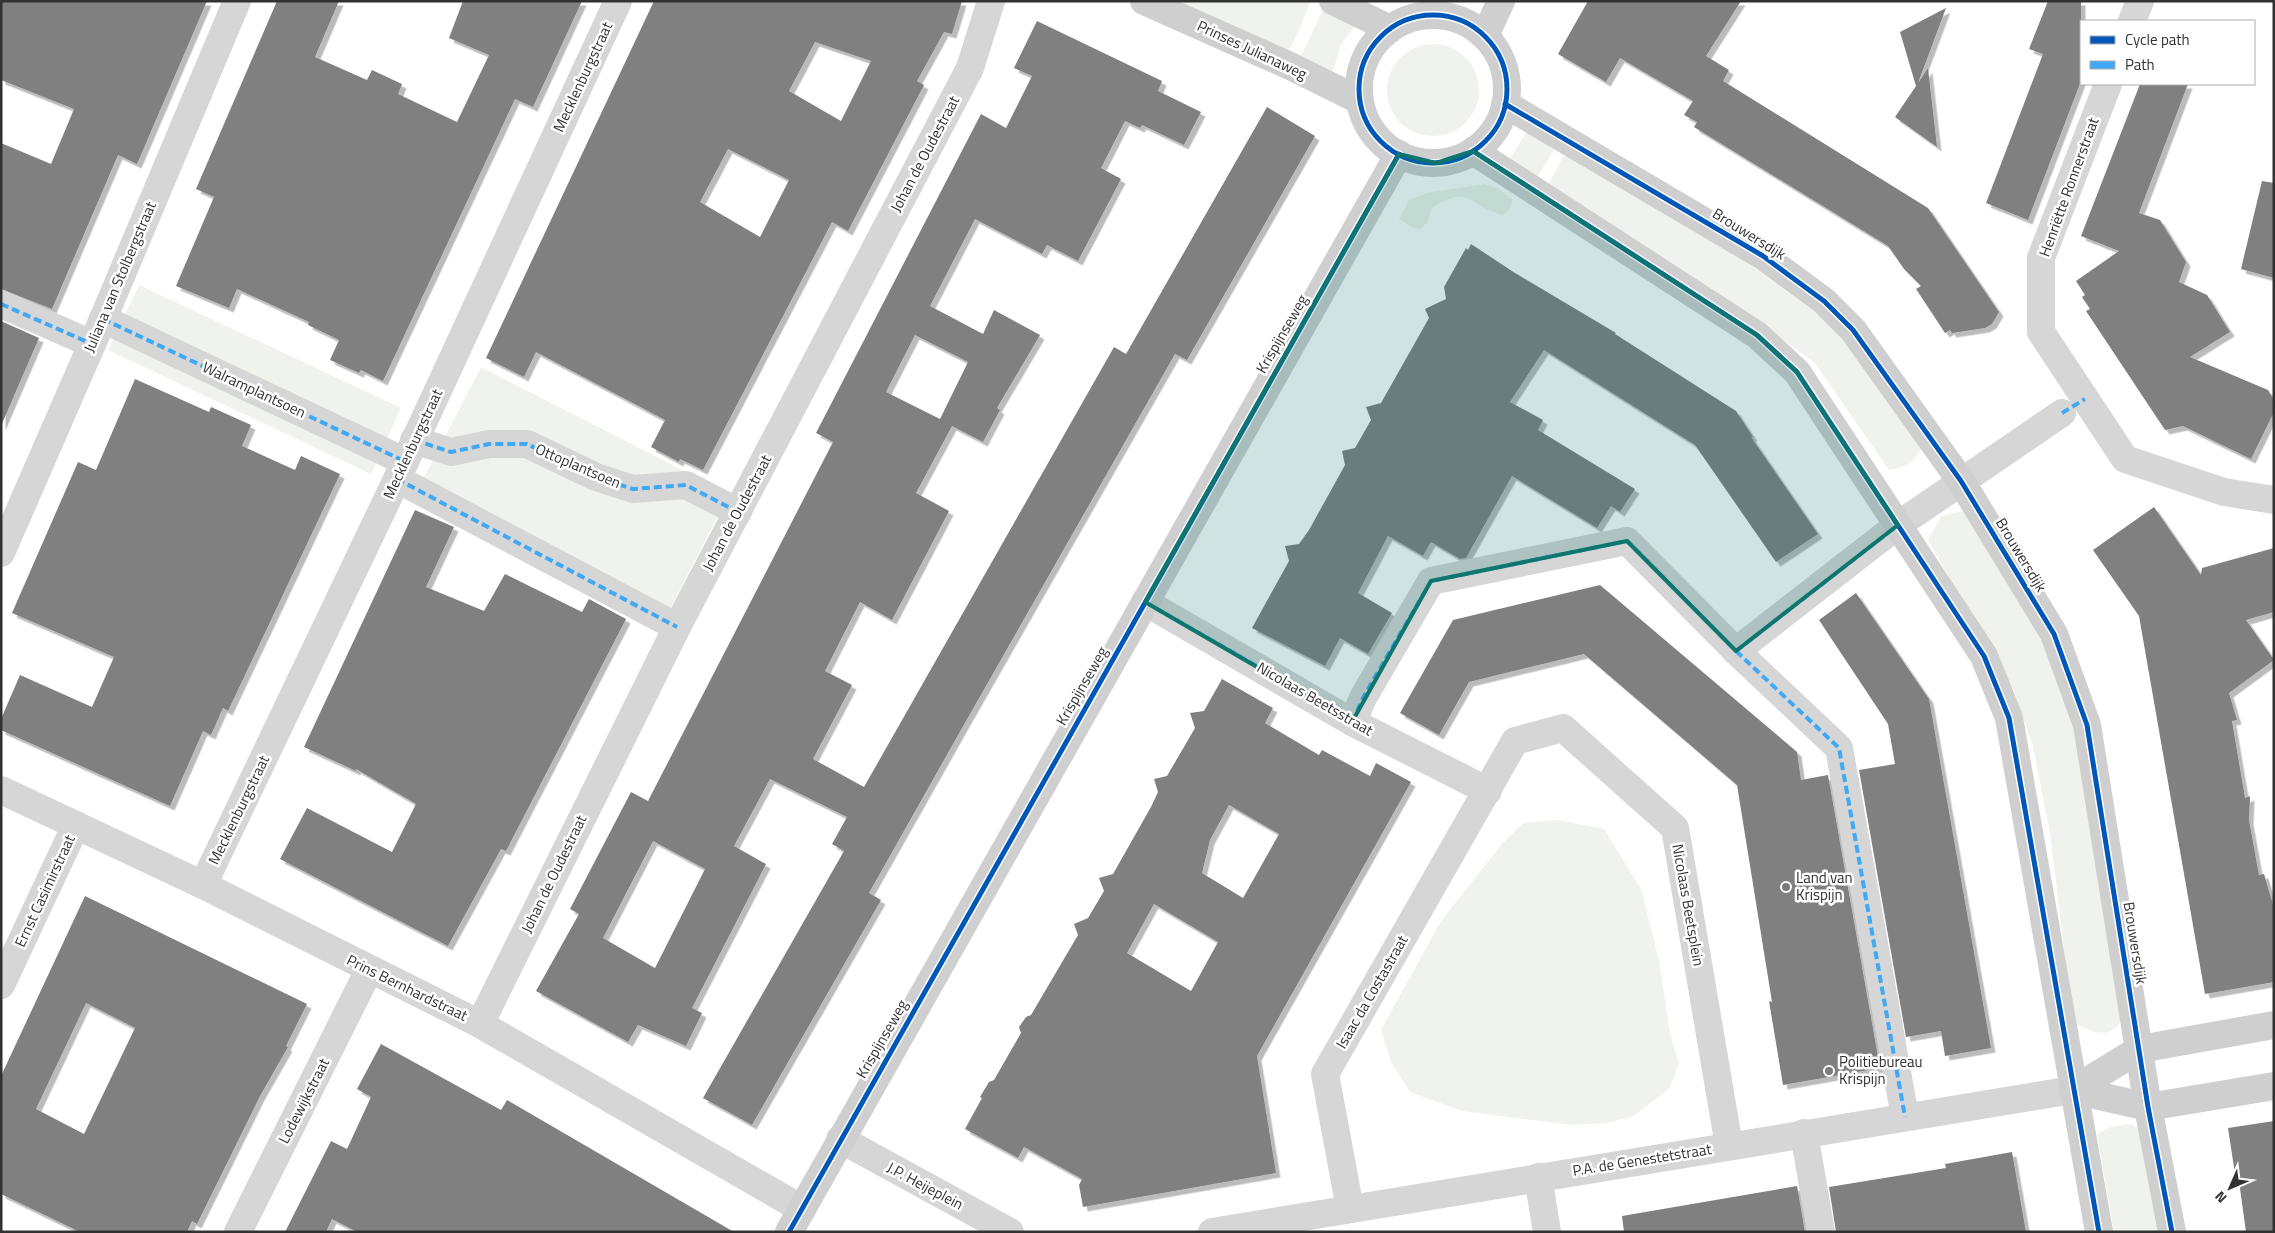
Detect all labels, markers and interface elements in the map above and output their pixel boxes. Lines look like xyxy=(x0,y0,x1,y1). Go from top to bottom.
street label: Prinses Julianaweg xyxy=(1193,14,1311,85)
street label: Mecklenburgstraat xyxy=(547,17,618,136)
legend xyxy=(2080,20,2255,85)
text: Cycle path xyxy=(2125,28,2190,51)
text: Path xyxy=(2125,53,2155,76)
street label: Johan de Oudestraat xyxy=(884,91,965,216)
street label: Henriëtte Ronnerstraat xyxy=(2033,113,2105,260)
street label: Juliana van Stolbergstraat xyxy=(77,197,162,356)
street label: Brouwersdijk xyxy=(1708,202,1791,265)
street label: Krispijnseweg xyxy=(1250,290,1314,377)
street label: Walramplantsoen xyxy=(199,355,310,424)
street label: Mecklenburgstraat xyxy=(377,384,448,503)
street label: Ottoplantsoen xyxy=(532,437,625,494)
street label: Johan de Oudestraat xyxy=(696,450,777,575)
street label: Brouwersdijk xyxy=(1990,513,2053,596)
street label: Krispijnseweg xyxy=(1050,642,1114,729)
street label: Nicolaas Beetsstraat xyxy=(1253,656,1378,742)
street label: Mecklenburgstraat xyxy=(202,750,275,868)
street label: Johan de Oudestraat xyxy=(515,810,592,937)
street label: Ernst Casimirstraat xyxy=(8,830,81,951)
street label: Nicolaas Beetsplein xyxy=(1666,842,1711,968)
place label: Land van Krispijn xyxy=(1796,866,1853,906)
marker: Land van Krispijn xyxy=(1780,881,1792,893)
street label: Brouwersdijk xyxy=(2118,900,2153,986)
street label: Isaac da Costastraat xyxy=(1330,930,1414,1053)
street label: Prins Bernhardstraat xyxy=(343,948,472,1027)
street label: Krispijnseweg xyxy=(850,995,914,1082)
place label: Politiebureau Krispijn xyxy=(1839,1050,1923,1090)
street label: Lodewijkstraat xyxy=(272,1053,335,1148)
marker: Politiebureau Krispijn xyxy=(1823,1065,1835,1077)
street label: P.A. de Genestetstraat xyxy=(1571,1137,1714,1182)
street label: J.P. Heijeplein xyxy=(883,1156,968,1215)
north arrow xyxy=(2205,1163,2255,1213)
text: N xyxy=(2210,1187,2231,1208)

